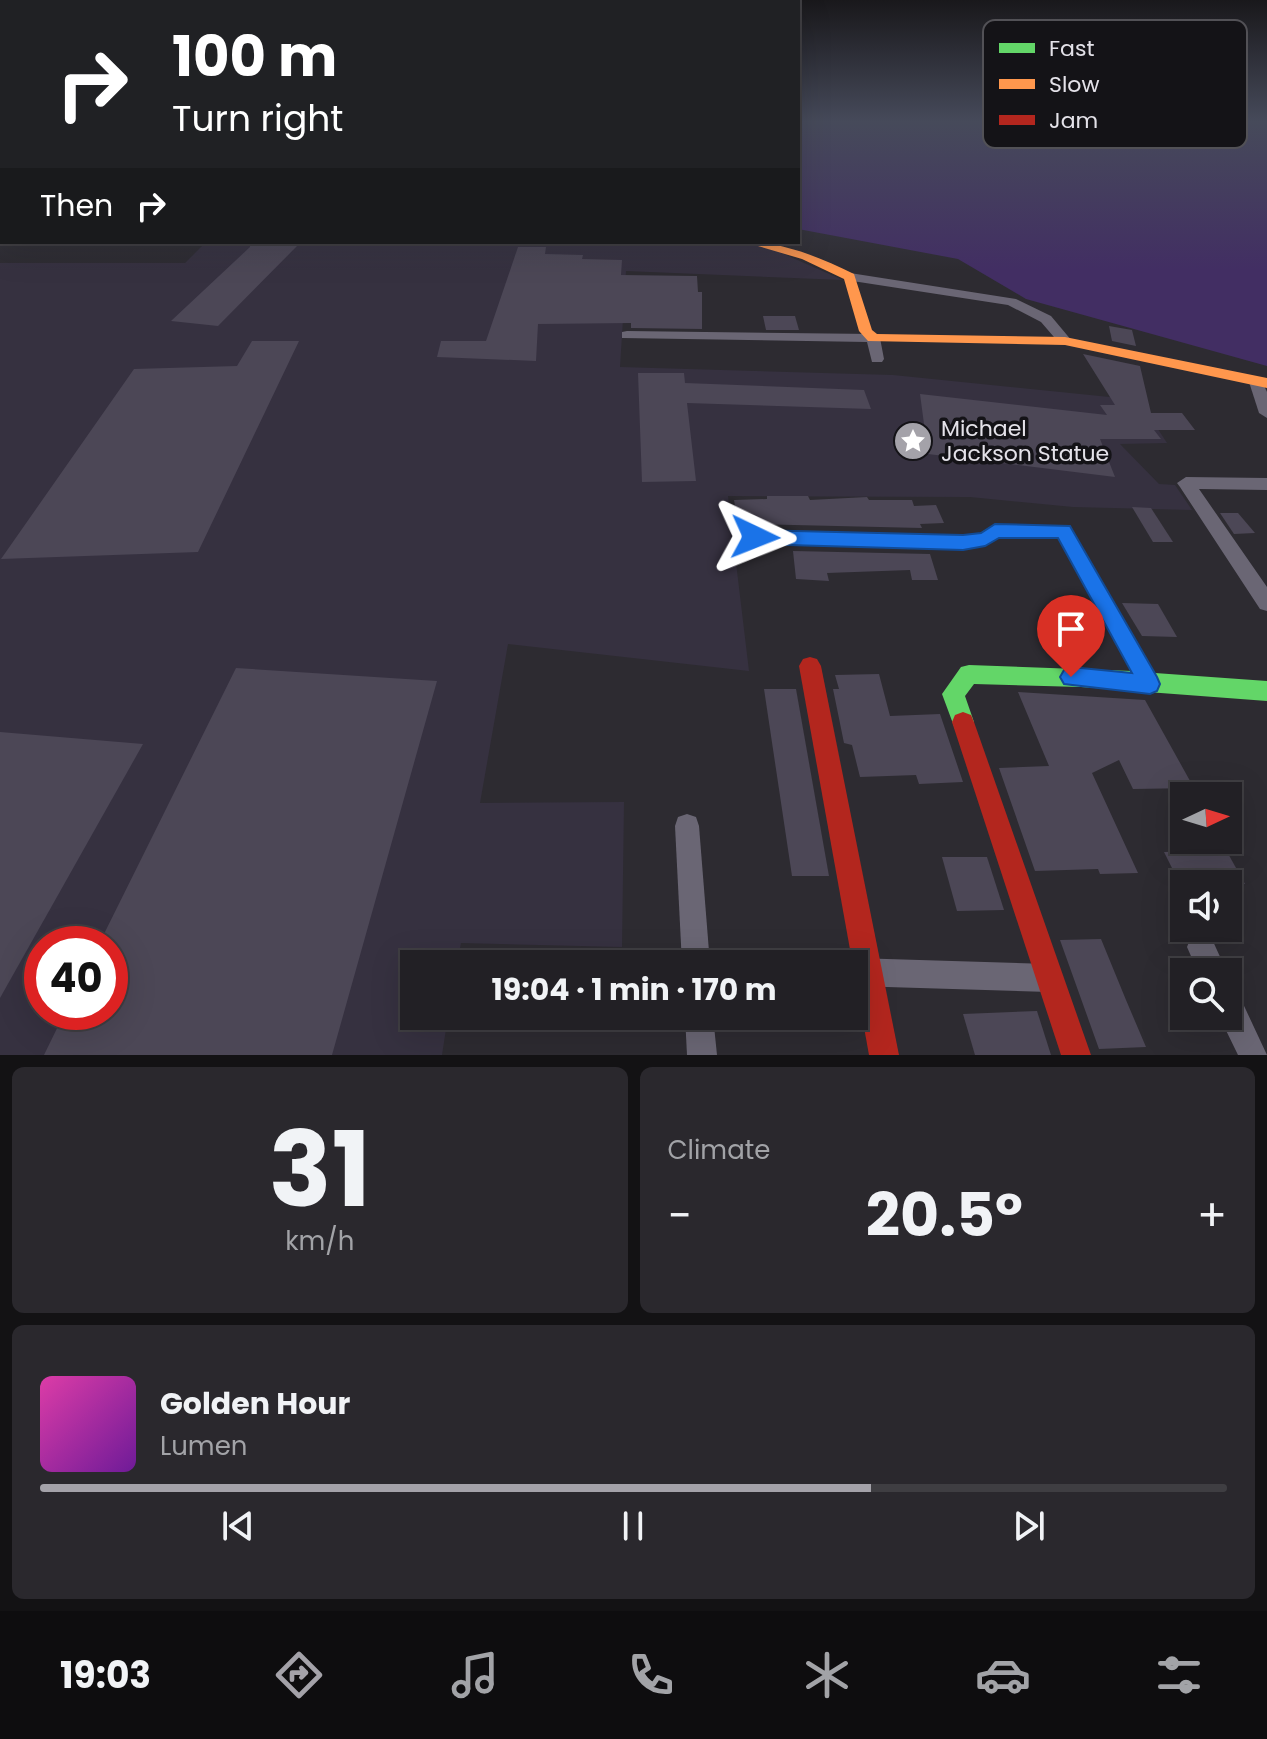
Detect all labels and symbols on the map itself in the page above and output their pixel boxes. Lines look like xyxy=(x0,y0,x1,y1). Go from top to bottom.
legend xyxy=(983,20,1247,148)
text: Fast xyxy=(1049,33,1094,64)
text: Slow xyxy=(1049,69,1099,100)
text: Jam xyxy=(1049,105,1098,136)
place label: Michael Jackson Statue xyxy=(941,413,1109,469)
place icon: Michael Jackson Statue xyxy=(892,420,934,462)
position arrow xyxy=(713,495,797,579)
pin xyxy=(1037,595,1105,677)
north arrow xyxy=(1170,782,1242,854)
speed limit sign: 40 xyxy=(24,926,128,1030)

